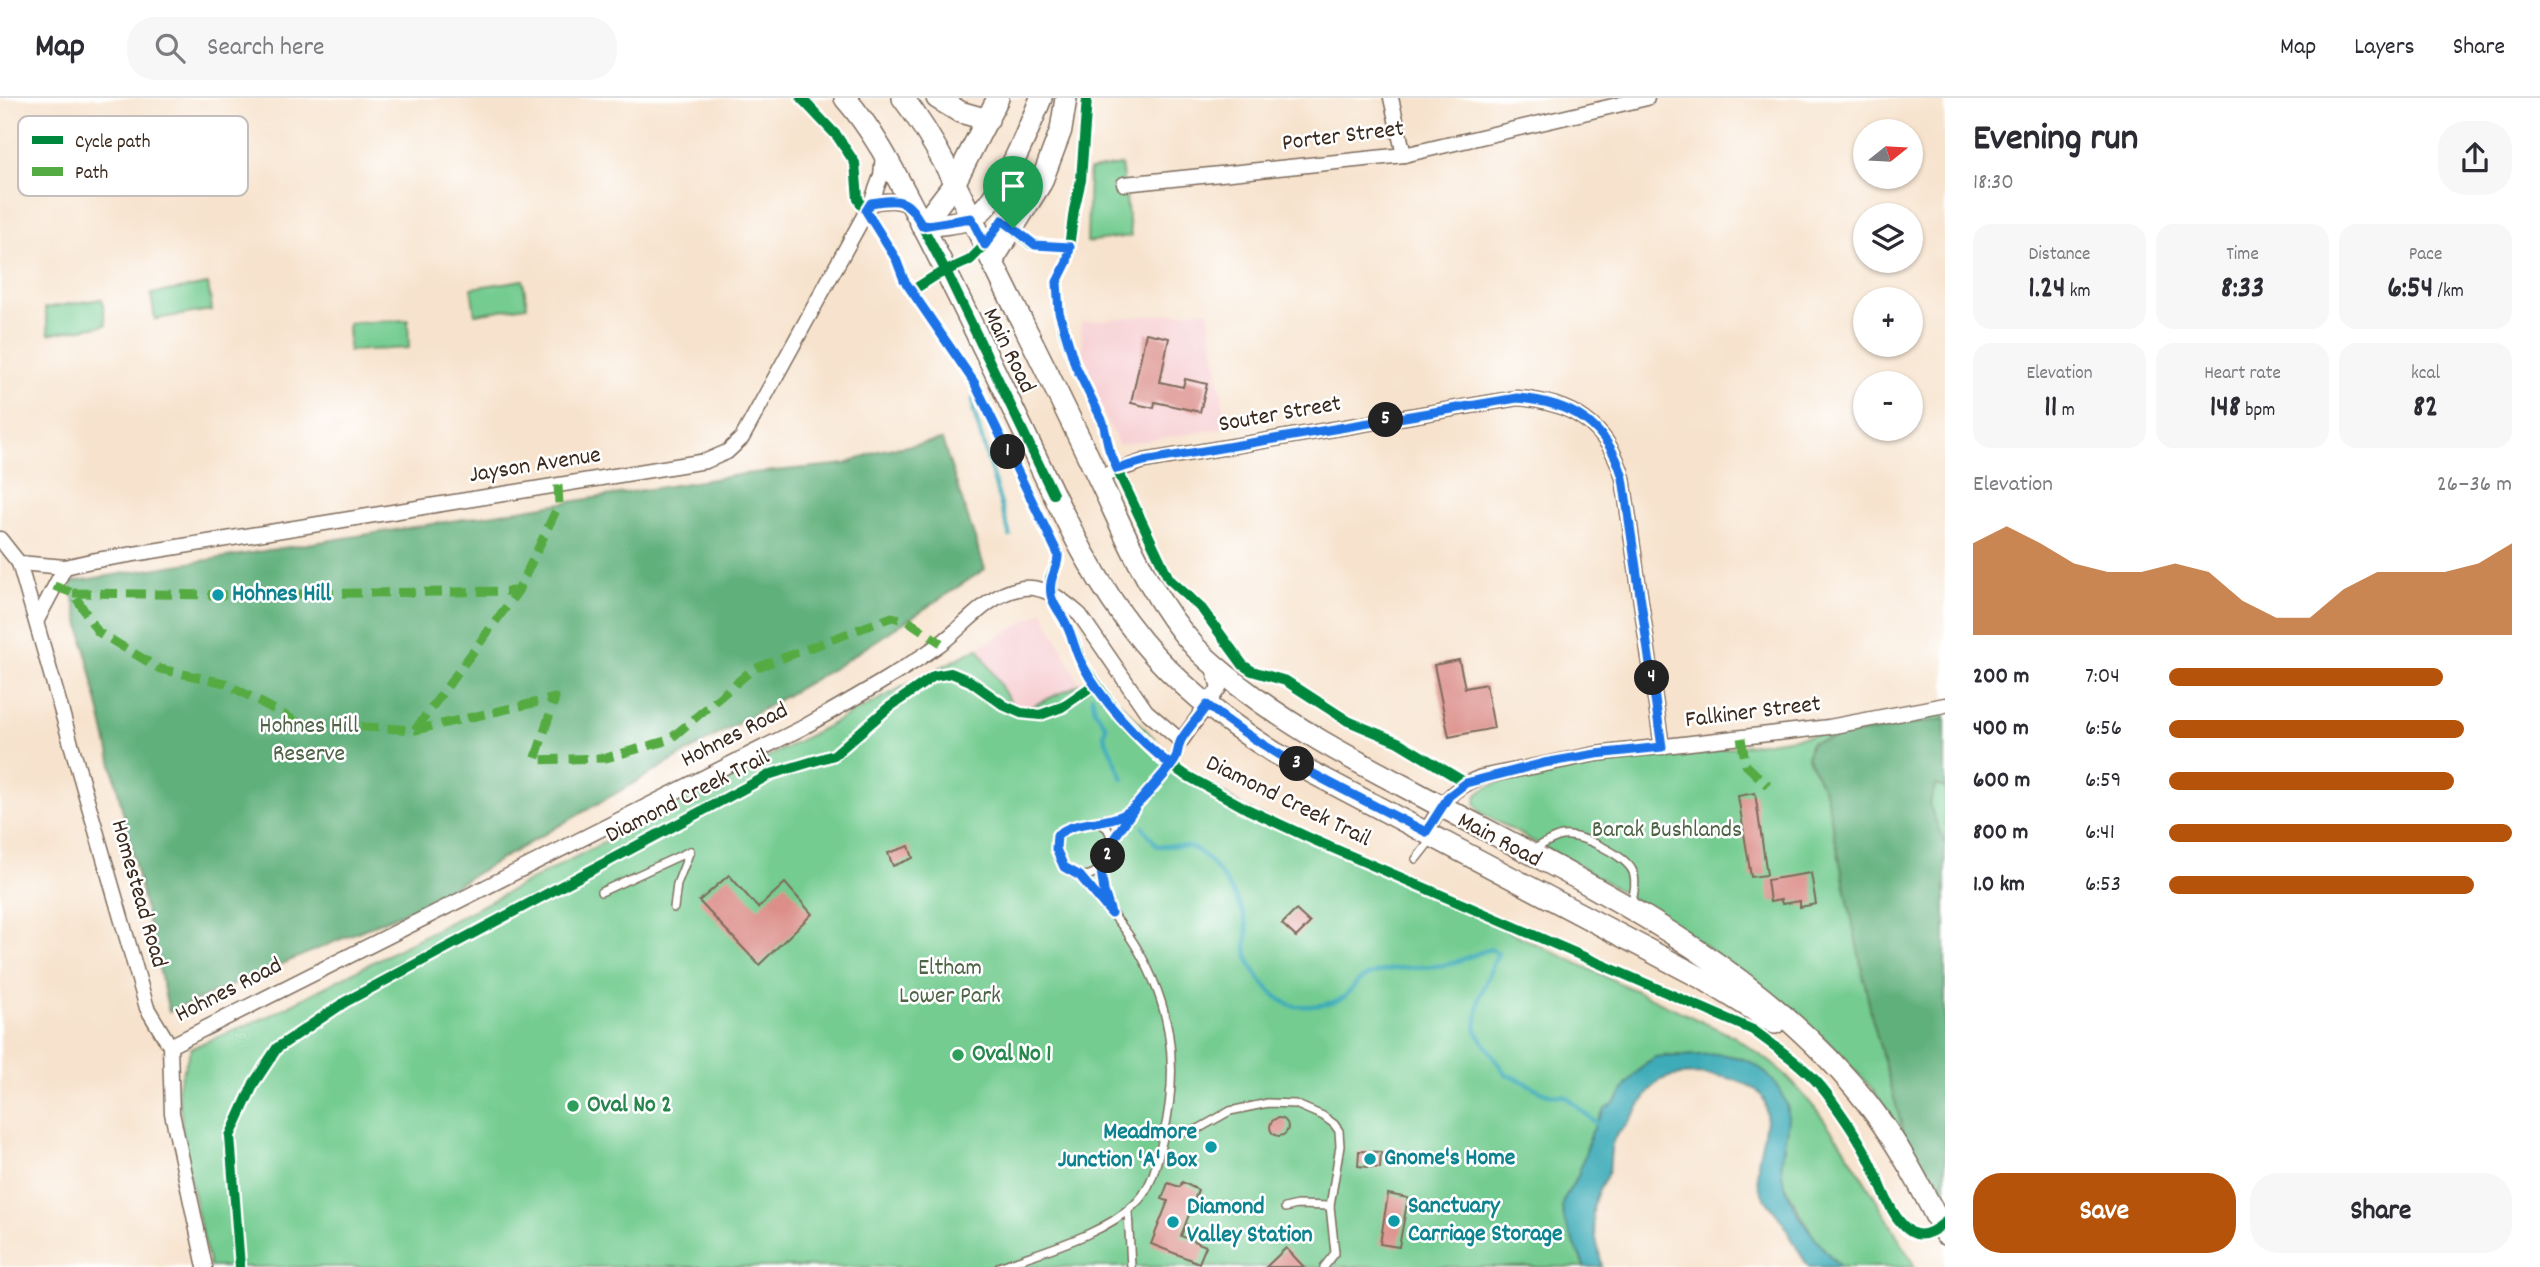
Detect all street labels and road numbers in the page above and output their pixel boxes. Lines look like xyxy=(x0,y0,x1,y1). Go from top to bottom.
street label: Porter Street xyxy=(1280,113,1406,161)
street label: Main Road xyxy=(973,303,1043,399)
street label: Souter Street xyxy=(1216,387,1344,442)
street label: Jayson Avenue xyxy=(467,439,603,493)
street label: Falkiner Street xyxy=(1683,688,1823,738)
street label: Hohnes Road xyxy=(676,695,794,777)
street label: Diamond Creek Trail xyxy=(600,741,776,853)
street label: Diamond Creek Trail xyxy=(1200,747,1377,857)
street label: Main Road xyxy=(1451,805,1547,877)
street label: Homestead Road xyxy=(101,816,175,972)
street label: Hohnes Road xyxy=(170,950,288,1032)

